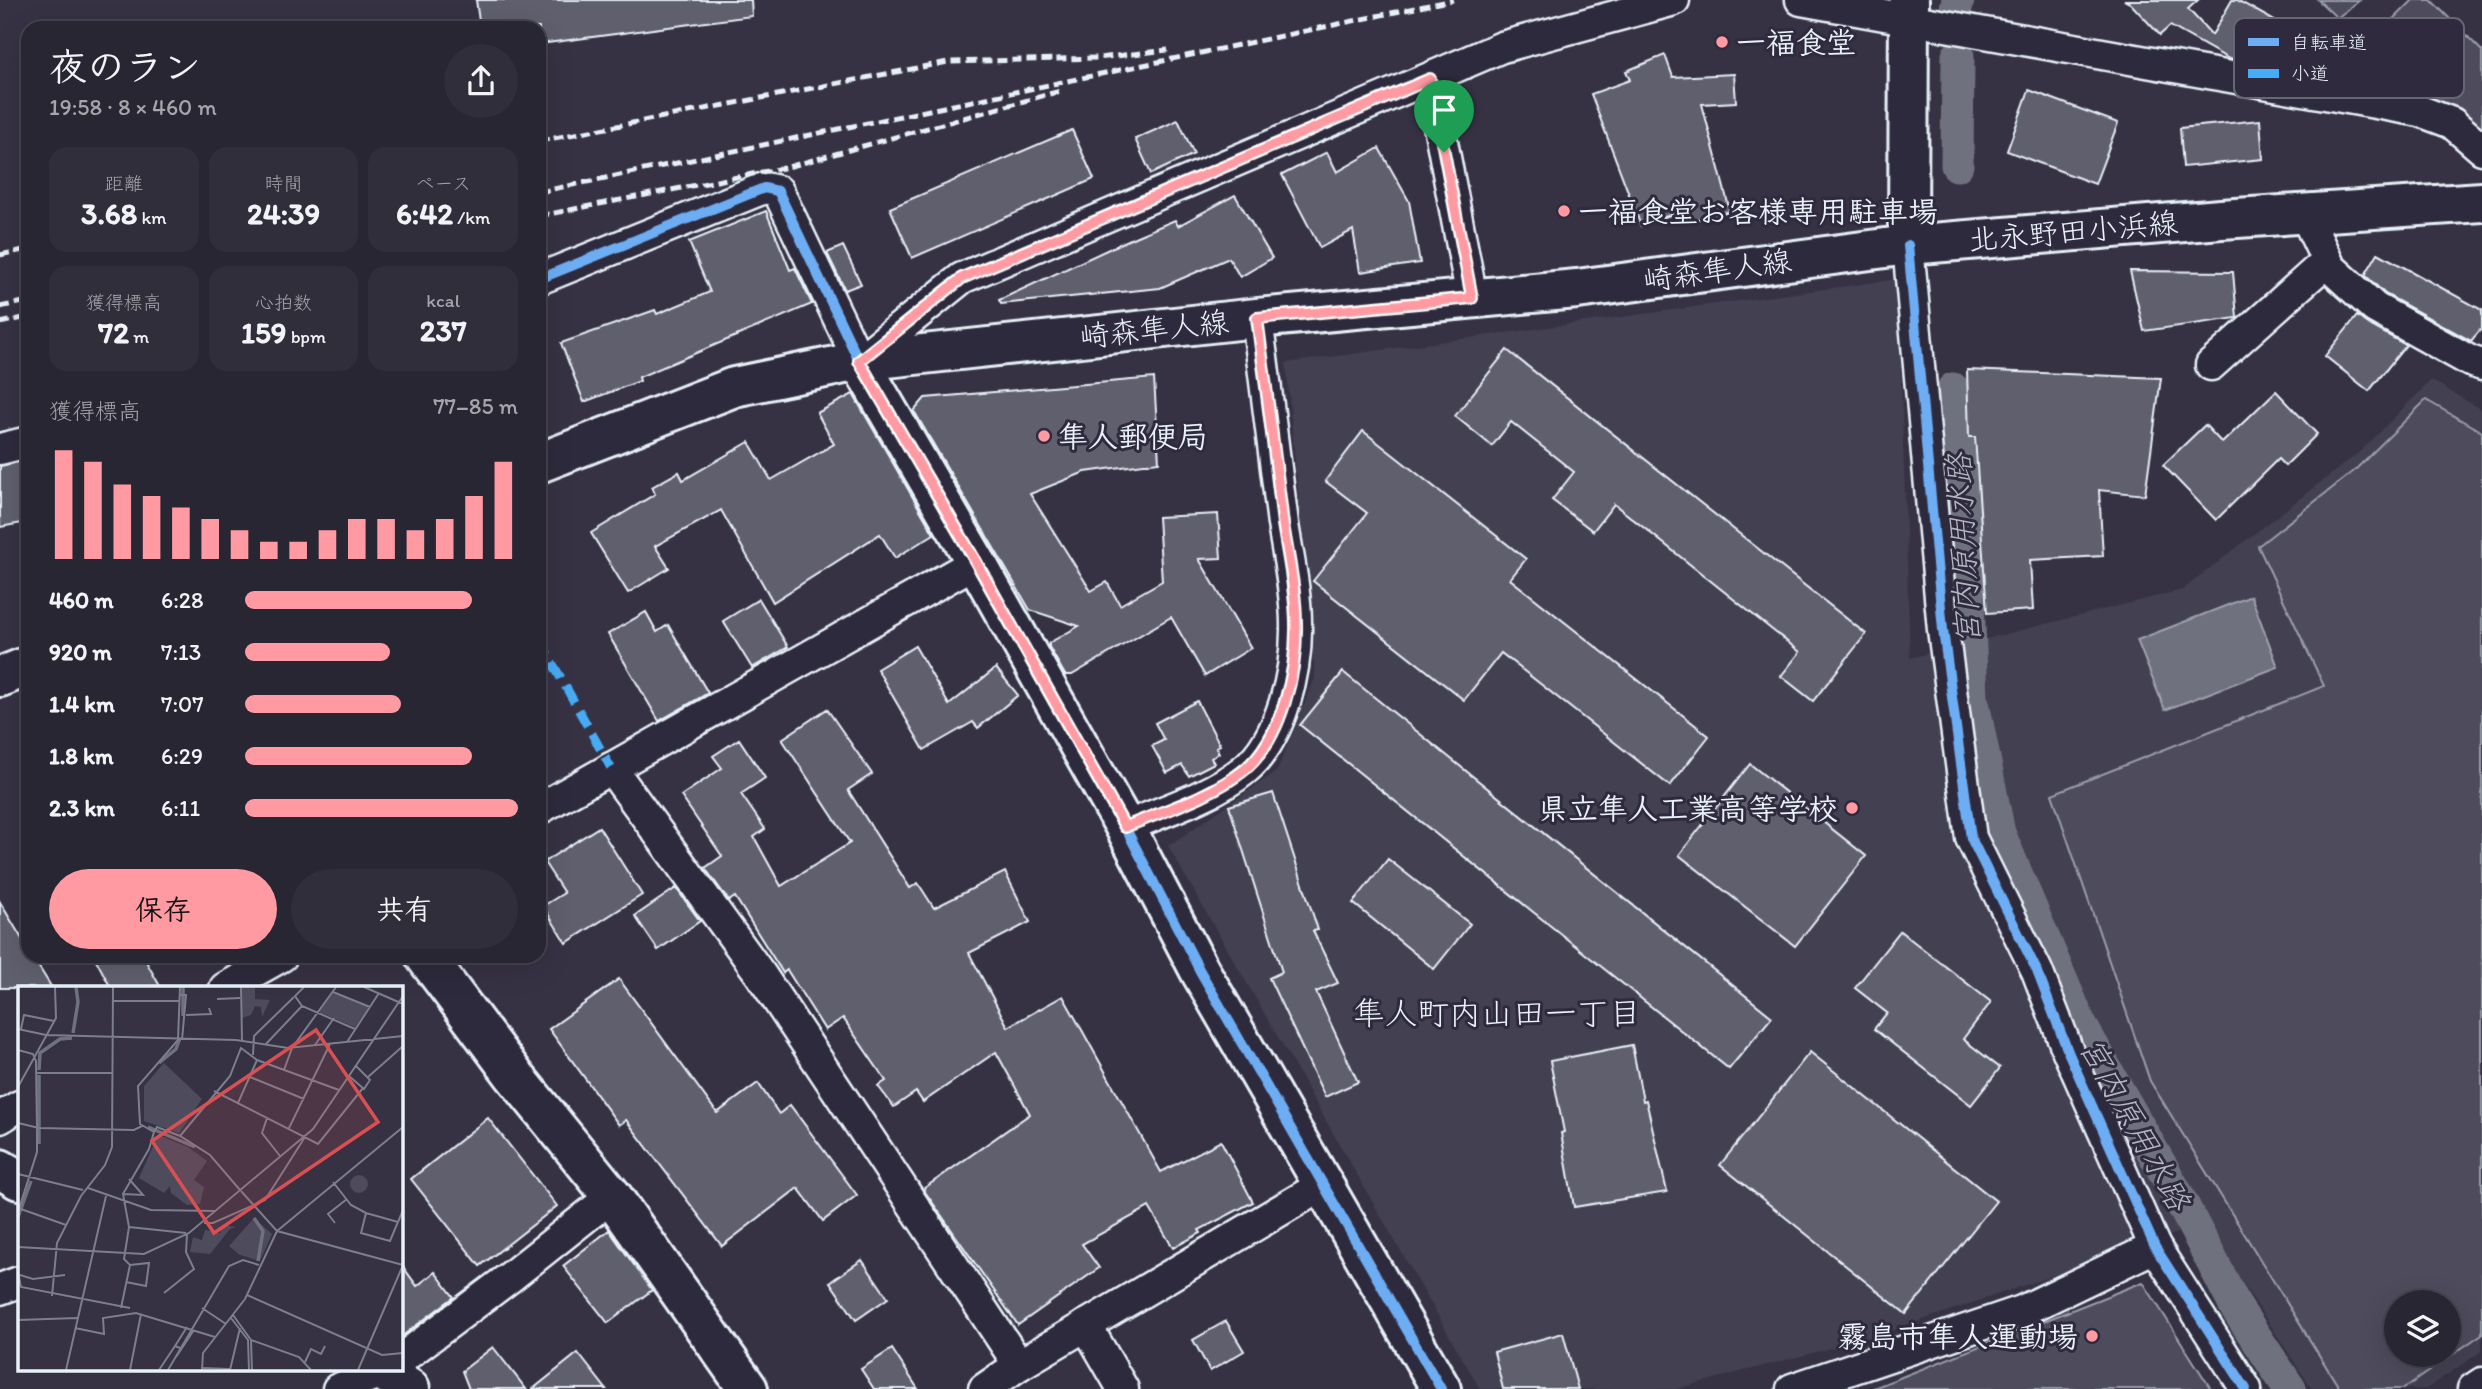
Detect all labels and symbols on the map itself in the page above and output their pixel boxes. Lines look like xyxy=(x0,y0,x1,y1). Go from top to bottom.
legend xyxy=(2234,18,2464,98)
place label: 一福食堂 xyxy=(1736,24,1856,61)
text: 自転車道 xyxy=(2291,31,2367,54)
marker: 一福食堂 xyxy=(1714,34,1730,50)
text: 小道 xyxy=(2291,62,2329,85)
pin xyxy=(1414,80,1474,152)
place label: 一福食堂お客様専用駐車場 xyxy=(1578,193,1938,230)
marker: 一福食堂お客様専用駐車場 xyxy=(1556,203,1572,219)
street label: 北永野田小浜線 xyxy=(1967,203,2179,259)
street label: 崎森隼人線 xyxy=(1640,241,1794,299)
street label: 崎森隼人線 xyxy=(1077,303,1231,355)
place label: 隼人郵便局 xyxy=(1058,418,1208,455)
marker: 隼人郵便局 xyxy=(1036,428,1052,444)
water label: 宮内原用水路 xyxy=(1939,450,1987,646)
place label: 県立隼人工業高等学校 xyxy=(1538,790,1838,827)
marker: 県立隼人工業高等学校 xyxy=(1844,800,1860,816)
inset map xyxy=(18,986,402,1372)
district label: 隼人町内山田一丁目 xyxy=(1353,994,1641,1032)
water label: 宮内原用水路 xyxy=(2072,1031,2199,1219)
place label: 霧島市隼人運動場 xyxy=(1838,1318,2078,1355)
marker: 霧島市隼人運動場 xyxy=(2084,1328,2100,1344)

